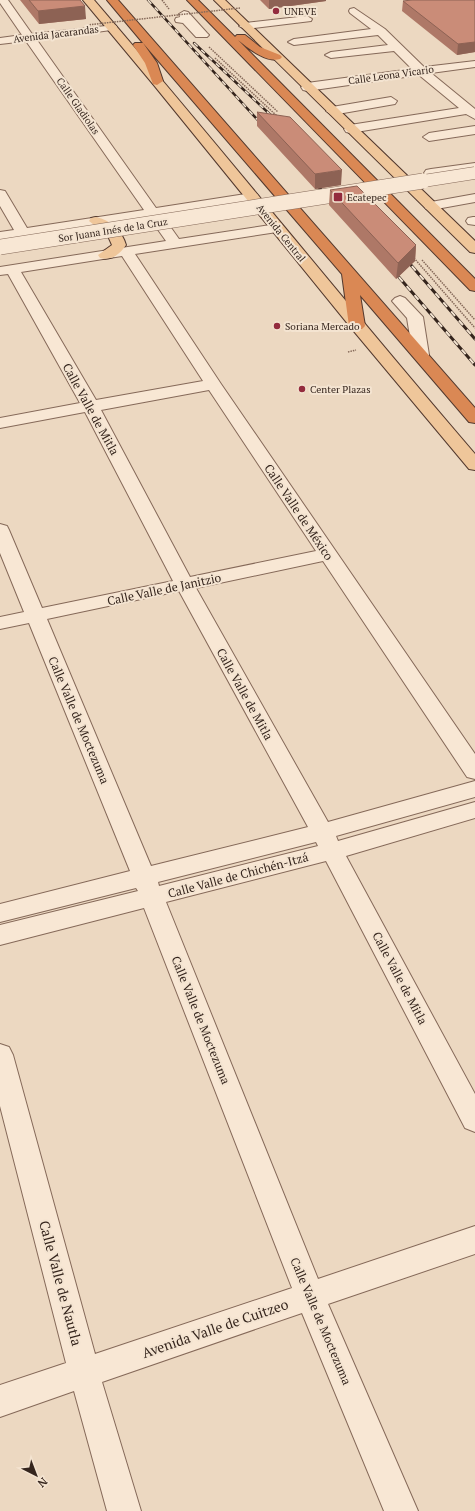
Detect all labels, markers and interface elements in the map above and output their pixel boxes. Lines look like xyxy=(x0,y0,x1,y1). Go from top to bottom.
place label: UNEVE xyxy=(284,5,317,18)
marker: UNEVE xyxy=(271,6,281,16)
street label: Avenida Jacarandas xyxy=(13,22,99,46)
street label: Calle Leona Vicario xyxy=(347,63,435,87)
street label: Calle Gladiolas xyxy=(54,75,102,137)
marker: Ecatepec xyxy=(332,191,344,203)
place label: Ecatepec xyxy=(347,191,387,204)
street label: Avenida Central xyxy=(254,201,308,265)
street label: Sor Juana Inés de la Cruz xyxy=(57,215,169,245)
place label: Soriana Mercado xyxy=(285,320,360,333)
marker: Soriana Mercado xyxy=(272,321,282,331)
street label: Calle Valle de Mitla xyxy=(60,360,122,458)
place label: Center Plazas xyxy=(310,383,370,396)
marker: Center Plazas xyxy=(297,384,307,394)
street label: Calle Valle de México xyxy=(261,461,337,563)
street label: Calle Valle de Janitzio xyxy=(106,570,223,608)
street label: Calle Valle de Mitla xyxy=(214,645,276,743)
street label: Calle Valle de Moctezuma xyxy=(45,654,113,786)
street label: Calle Valle de Chichén-Itzá xyxy=(166,849,310,901)
street label: Calle Valle de Mitla xyxy=(369,929,431,1027)
street label: Calle Valle de Moctezuma xyxy=(168,954,234,1086)
street label: Calle Valle de Nautla xyxy=(35,1218,87,1348)
street label: Calle Valle de Moctezuma xyxy=(287,1255,355,1387)
street label: Avenida Valle de Cuitzeo xyxy=(139,1294,291,1362)
north arrow xyxy=(16,1455,56,1495)
text: N xyxy=(34,1474,50,1491)

